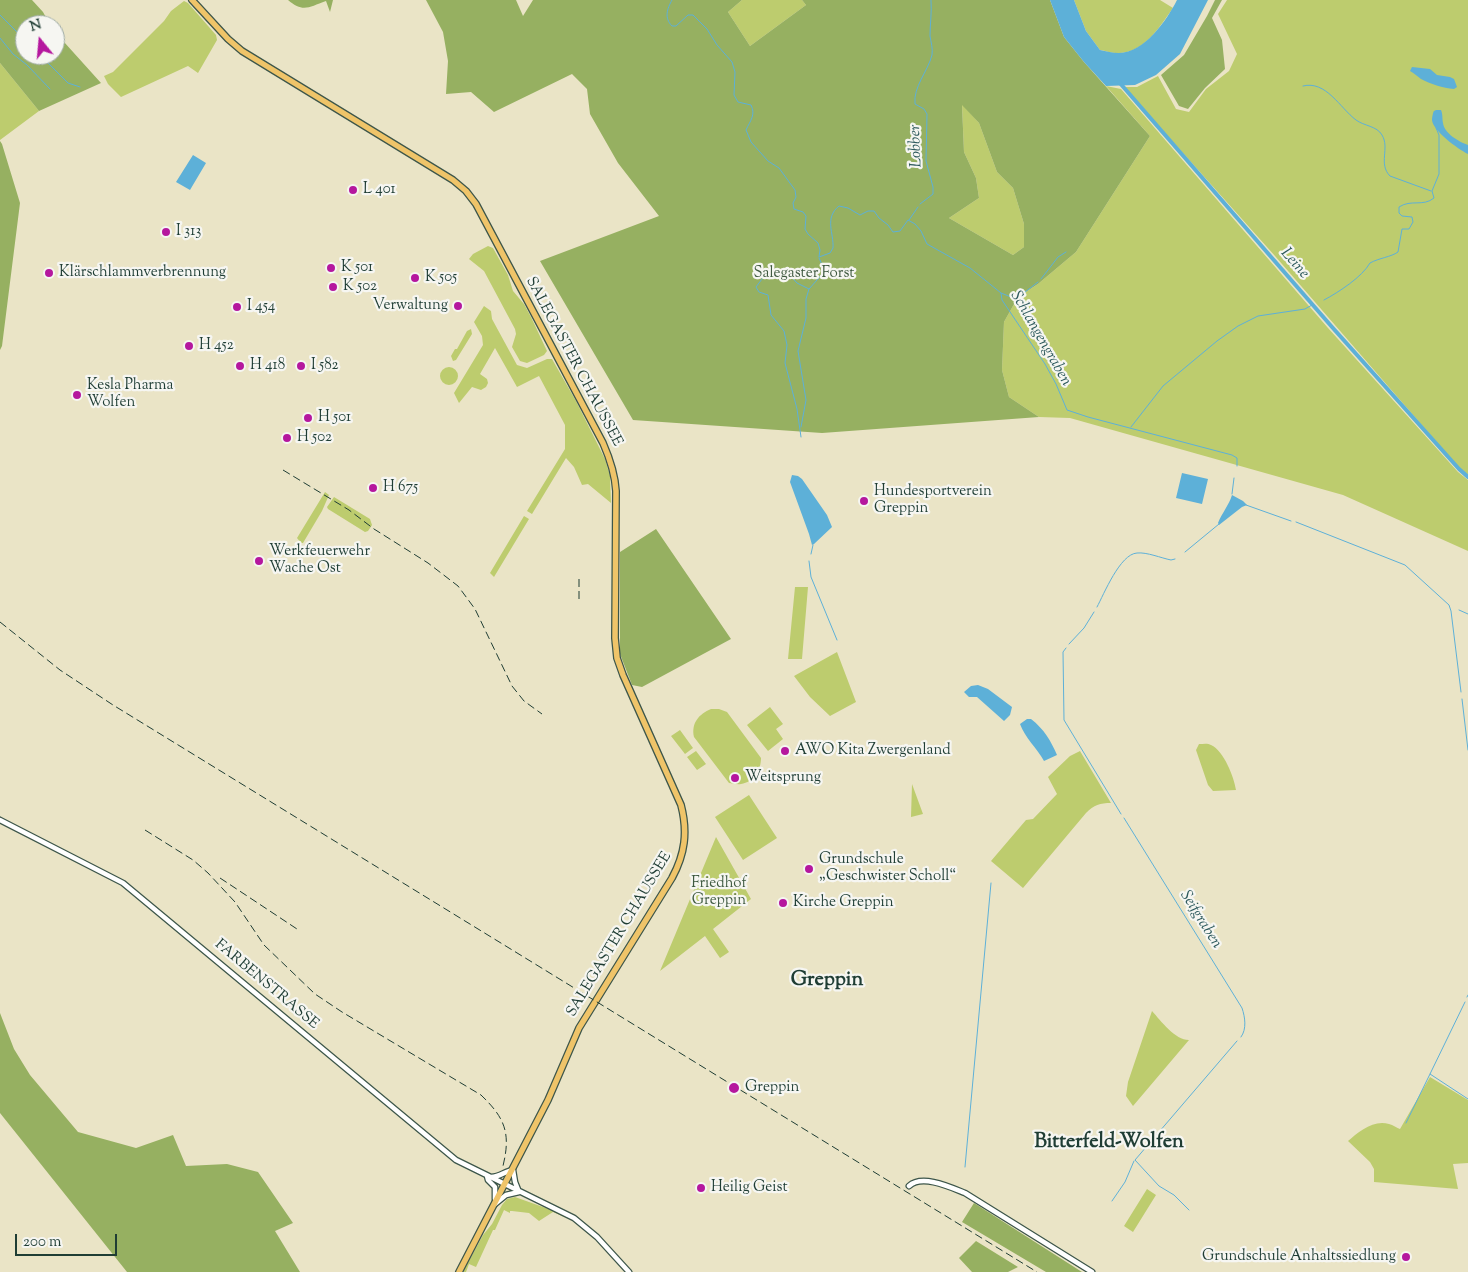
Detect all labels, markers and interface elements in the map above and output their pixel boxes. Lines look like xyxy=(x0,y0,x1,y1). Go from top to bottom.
north arrow xyxy=(15,15,65,65)
text: N xyxy=(28,15,44,38)
water label: Lobber xyxy=(907,124,927,168)
place label: L 401 xyxy=(363,181,396,199)
marker: L 401 xyxy=(347,184,359,196)
place label: I 313 xyxy=(176,223,201,241)
marker: I 313 xyxy=(160,226,172,238)
water label: Leine xyxy=(1275,245,1313,283)
place label: K 501 xyxy=(341,259,373,277)
marker: K 501 xyxy=(325,262,337,274)
place label: Klärschlammverbrennung xyxy=(59,264,226,282)
park label: Salegaster Forst xyxy=(754,265,854,283)
marker: Klärschlammverbrennung xyxy=(43,267,55,279)
place label: K 505 xyxy=(425,269,457,287)
marker: K 505 xyxy=(409,272,421,284)
street label: SALEGASTER CHAUSSEE xyxy=(521,274,625,450)
place label: K 502 xyxy=(343,278,377,296)
marker: K 502 xyxy=(327,281,339,293)
water label: Schlangengraben xyxy=(1005,288,1075,390)
place label: Verwaltung xyxy=(373,297,448,315)
place label: I 454 xyxy=(247,298,275,316)
marker: Verwaltung xyxy=(452,300,464,312)
marker: I 454 xyxy=(231,301,243,313)
place label: H 452 xyxy=(199,337,234,355)
marker: H 452 xyxy=(183,340,195,352)
place label: H 418 xyxy=(250,357,285,375)
place label: I 582 xyxy=(311,357,339,375)
marker: H 418 xyxy=(234,360,246,372)
marker: I 582 xyxy=(295,360,307,372)
place label: Kesla Pharma Wolfen xyxy=(87,377,173,412)
marker: Kesla Pharma Wolfen xyxy=(71,389,83,401)
place label: H 501 xyxy=(318,409,351,427)
marker: H 501 xyxy=(302,412,314,424)
place label: H 502 xyxy=(297,429,332,447)
marker: H 502 xyxy=(281,432,293,444)
place label: H 675 xyxy=(383,479,418,497)
marker: H 675 xyxy=(367,482,379,494)
place label: Hundesportverein Greppin xyxy=(874,483,992,518)
marker: Hundesportverein Greppin xyxy=(858,495,870,507)
place label: Werkfeuerwehr Wache Ost xyxy=(269,543,370,578)
marker: Werkfeuerwehr Wache Ost xyxy=(253,555,265,567)
place label: AWO Kita Zwergenland xyxy=(795,742,951,760)
marker: AWO Kita Zwergenland xyxy=(779,745,791,757)
place label: Weitsprung xyxy=(745,769,821,787)
marker: Weitsprung xyxy=(729,772,741,784)
street label: SALEGASTER CHAUSSEE xyxy=(564,849,676,1021)
place label: Grundschule „Geschwister Scholl“ xyxy=(819,851,956,886)
marker: Grundschule „Geschwister Scholl“ xyxy=(803,863,815,875)
park label: Friedhof Greppin xyxy=(691,875,747,910)
water label: Seifgraben xyxy=(1175,887,1225,953)
place label: Kirche Greppin xyxy=(793,894,894,912)
marker: Kirche Greppin xyxy=(777,897,789,909)
street label: FARBENSTRASSE xyxy=(210,936,322,1034)
district label: Greppin xyxy=(791,970,863,994)
place label: Greppin xyxy=(745,1079,799,1097)
marker: Greppin xyxy=(727,1081,741,1095)
district label: Bitterfeld-Wolfen xyxy=(1034,1132,1184,1156)
place label: Heilig Geist xyxy=(711,1179,788,1197)
marker: Heilig Geist xyxy=(695,1182,707,1194)
scale bar xyxy=(18,1224,120,1256)
text: 200 m xyxy=(23,1232,62,1253)
place label: Grundschule Anhaltssiedlung xyxy=(1202,1248,1396,1266)
marker: Grundschule Anhaltssiedlung xyxy=(1400,1251,1412,1263)

